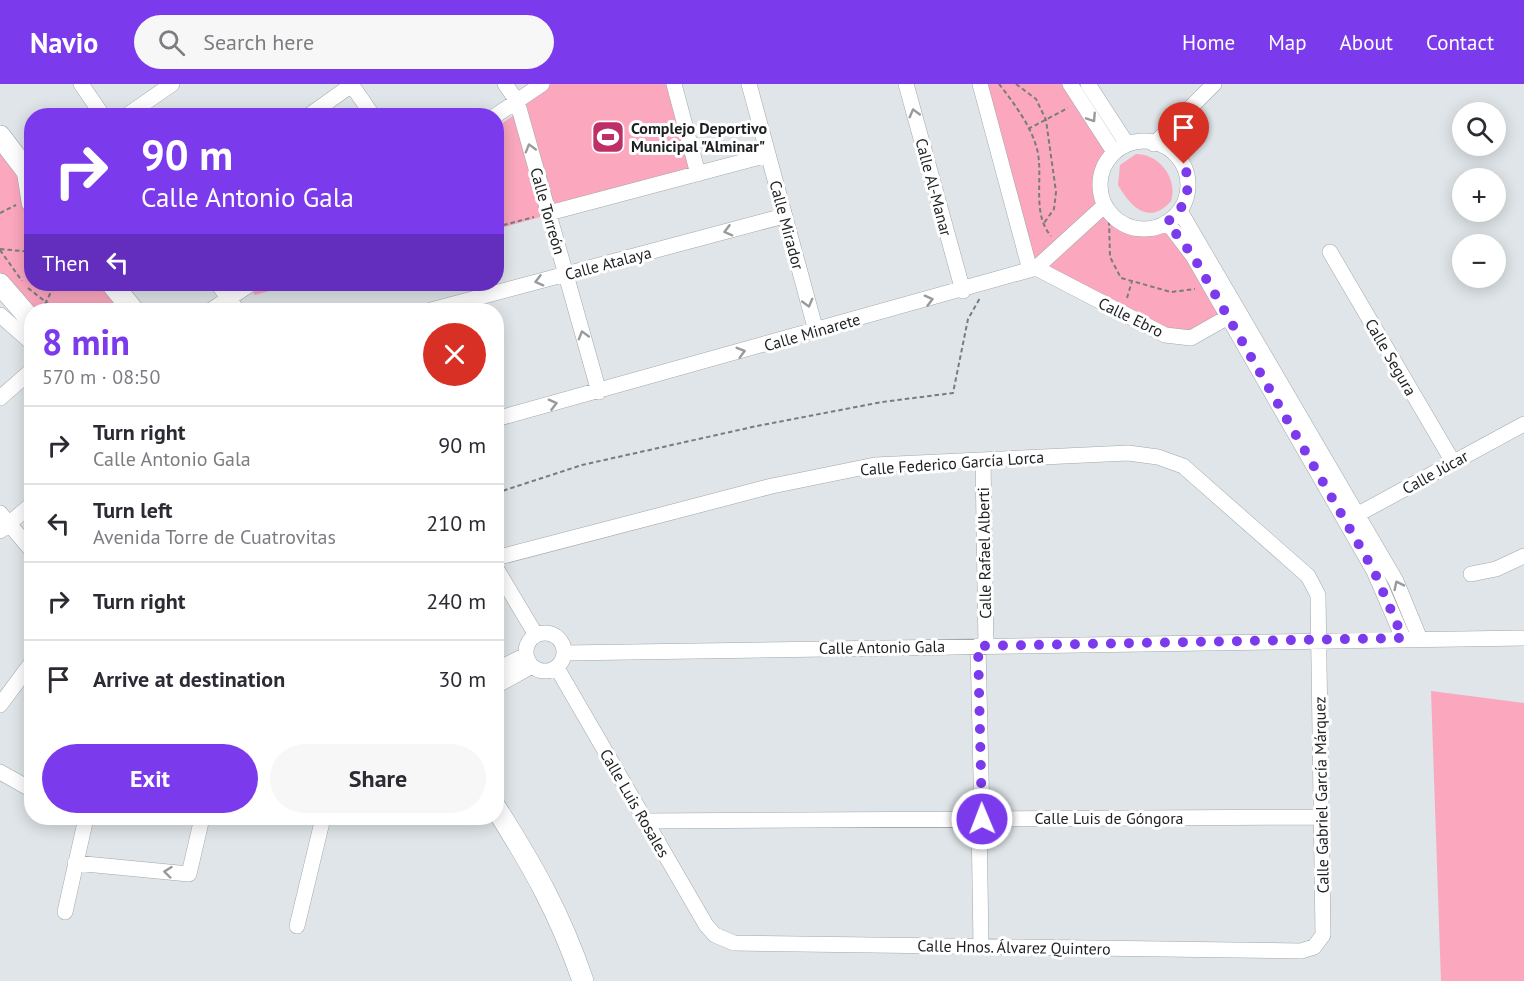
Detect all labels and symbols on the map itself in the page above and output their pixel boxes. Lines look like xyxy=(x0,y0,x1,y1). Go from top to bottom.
pin xyxy=(1158,102,1209,164)
one-way arrow xyxy=(909,108,921,118)
one-way arrow xyxy=(1085,111,1096,122)
place label: Complejo Deportivo Municipal "Alminar" xyxy=(631,118,767,156)
sports icon: Complejo Deportivo Municipal "Alminar" xyxy=(590,119,626,155)
street label: Calle Al-Manar xyxy=(911,136,957,239)
one-way arrow xyxy=(525,143,537,154)
street label: Calle Torreón xyxy=(526,165,570,257)
street label: Calle Mirador xyxy=(765,178,809,272)
one-way arrow xyxy=(723,224,734,236)
street label: Calle Atalaya xyxy=(563,242,653,284)
one-way arrow xyxy=(535,274,545,287)
street label: Calle Ebro xyxy=(1095,293,1167,341)
one-way arrow xyxy=(923,295,934,307)
one-way arrow xyxy=(801,297,813,307)
street label: Calle Minarete xyxy=(762,309,862,355)
street label: Calle Segura xyxy=(1361,315,1421,399)
one-way arrow xyxy=(578,330,590,341)
one-way arrow xyxy=(735,347,746,359)
one-way arrow xyxy=(547,399,558,411)
street label: Calle Júcar xyxy=(1398,445,1472,498)
street label: Calle Federico García Lorca xyxy=(859,447,1045,479)
street label: Calle Rafael Alberti xyxy=(973,487,995,619)
one-way arrow xyxy=(1393,580,1405,591)
street label: Calle Antonio Gala xyxy=(819,636,945,658)
street label: Calle Gabriel García Márquez xyxy=(1309,696,1333,894)
street label: Calle Luis Rosales xyxy=(596,745,674,861)
position arrow xyxy=(950,787,1014,851)
street label: Calle Luis de Góngora xyxy=(1034,808,1184,828)
one-way arrow xyxy=(163,866,172,879)
street label: Calle Hnos. Álvarez Quintero xyxy=(917,935,1111,959)

